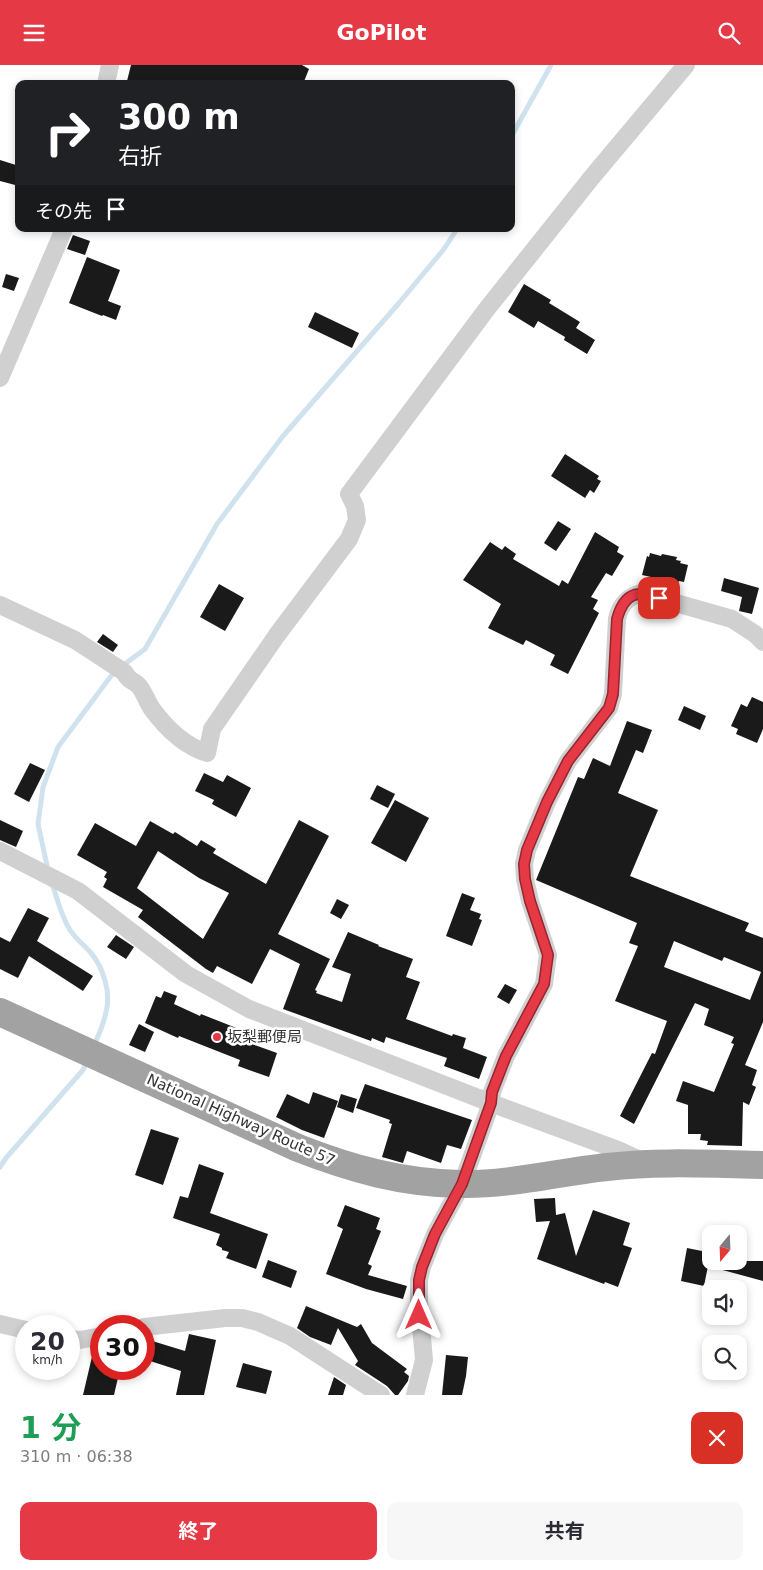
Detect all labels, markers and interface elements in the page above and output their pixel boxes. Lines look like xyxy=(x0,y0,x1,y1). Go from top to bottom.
icon: menu xyxy=(20,19,48,47)
icon: search xyxy=(715,19,743,47)
text: GoPilot xyxy=(336,20,427,45)
text: 300 m xyxy=(118,97,240,137)
icon: right xyxy=(35,100,100,165)
text: 右折 xyxy=(118,144,162,169)
icon: arrive xyxy=(102,195,130,223)
text: その先 xyxy=(35,200,92,222)
pin xyxy=(638,577,680,619)
icon: arrive xyxy=(645,584,673,612)
place label: 坂梨郵便局 xyxy=(227,1028,302,1046)
marker: 坂梨郵便局 xyxy=(211,1031,223,1043)
street label: National Highway Route 57 xyxy=(144,1070,338,1170)
north arrow xyxy=(702,1225,748,1270)
map controls xyxy=(702,1225,747,1380)
button: sound xyxy=(702,1280,747,1325)
position arrow xyxy=(392,1288,444,1340)
speed limit sign: 30 xyxy=(90,1315,155,1380)
text: 20 xyxy=(30,1327,65,1356)
button: search xyxy=(702,1335,747,1380)
text: km/h xyxy=(32,1353,63,1367)
text: 1 分 xyxy=(20,1410,81,1445)
button: close xyxy=(691,1412,743,1464)
text: 310 m · 06:38 xyxy=(20,1447,133,1466)
button: 終了 xyxy=(20,1502,377,1560)
button: 共有 xyxy=(387,1502,743,1560)

